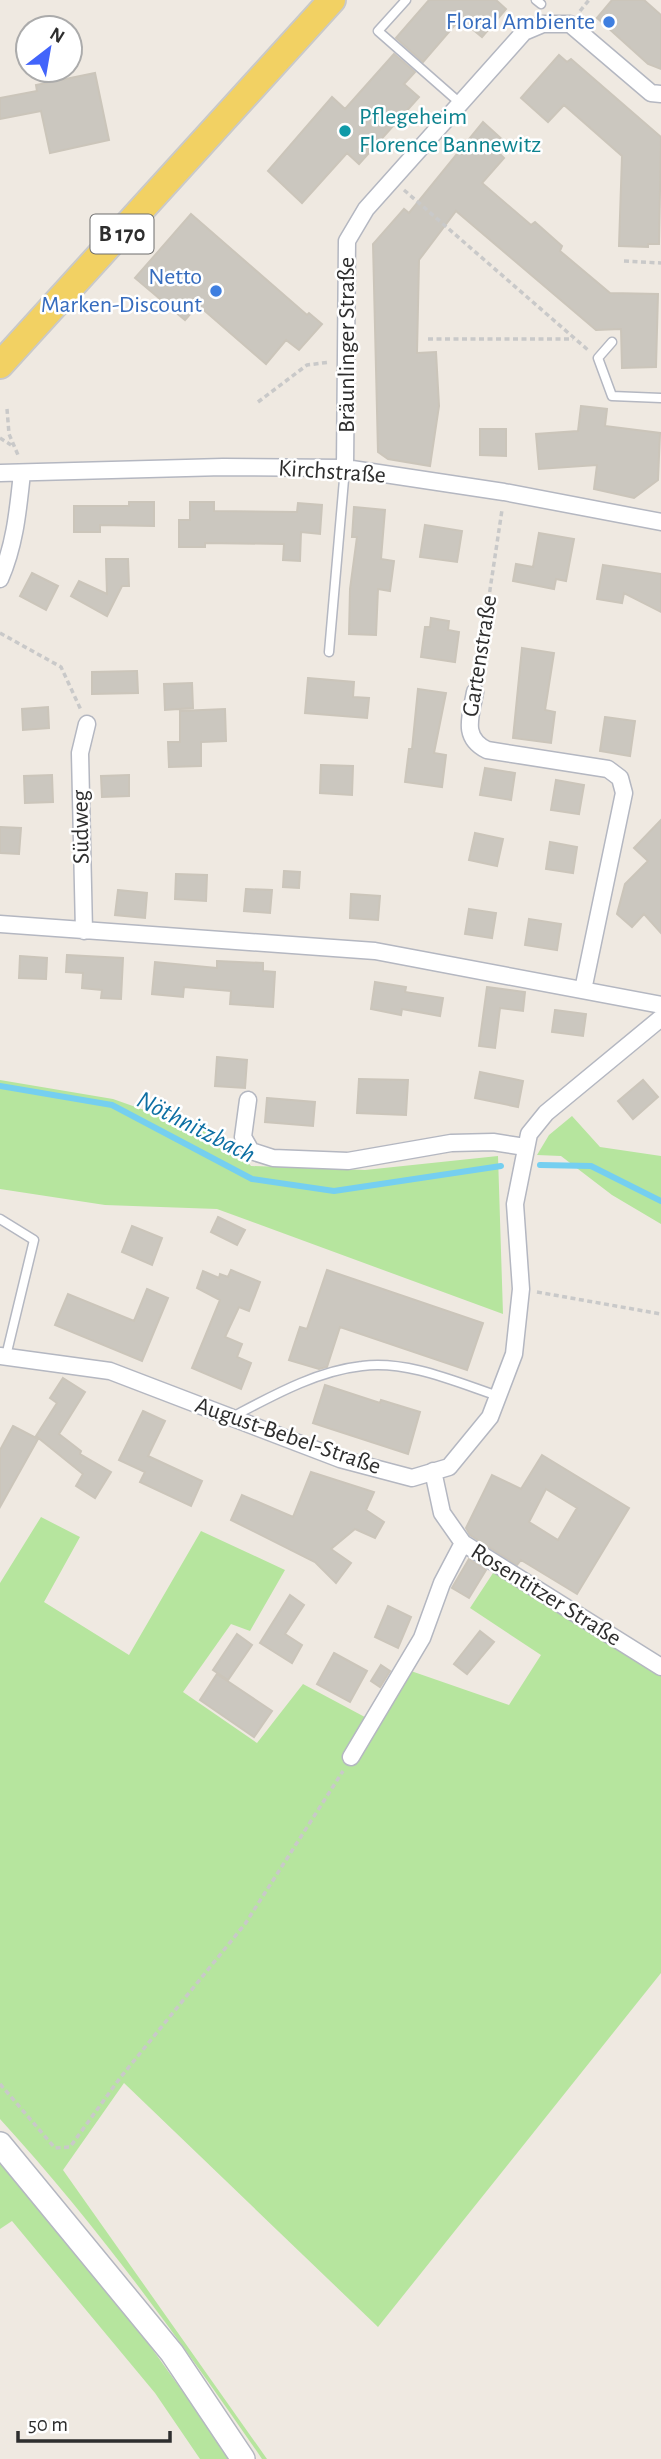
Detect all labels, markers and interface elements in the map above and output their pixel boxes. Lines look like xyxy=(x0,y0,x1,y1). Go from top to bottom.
place label: Floral Ambiente xyxy=(446,10,595,34)
north arrow xyxy=(14,14,84,84)
marker: Floral Ambiente xyxy=(601,14,617,30)
text: N xyxy=(46,24,68,47)
place label: Pflegeheim Florence Bannewitz xyxy=(359,105,541,157)
marker: Pflegeheim Florence Bannewitz xyxy=(337,123,353,139)
road number: B 170 xyxy=(90,215,154,254)
street label: Bräunlinger Straße xyxy=(335,257,359,433)
place label: Netto Marken-Discount xyxy=(41,265,202,317)
marker: Netto Marken-Discount xyxy=(208,283,224,299)
street label: Kirchstraße xyxy=(277,456,387,488)
street label: Gartenstraße xyxy=(459,593,501,719)
street label: Südweg xyxy=(68,789,94,864)
water label: Nöthnitzbach xyxy=(133,1086,259,1168)
street label: August-Bebel-Straße xyxy=(192,1393,384,1479)
street label: Rosentitzer Straße xyxy=(467,1539,625,1651)
scale bar xyxy=(18,2400,170,2444)
text: 50 m xyxy=(28,2414,68,2435)

